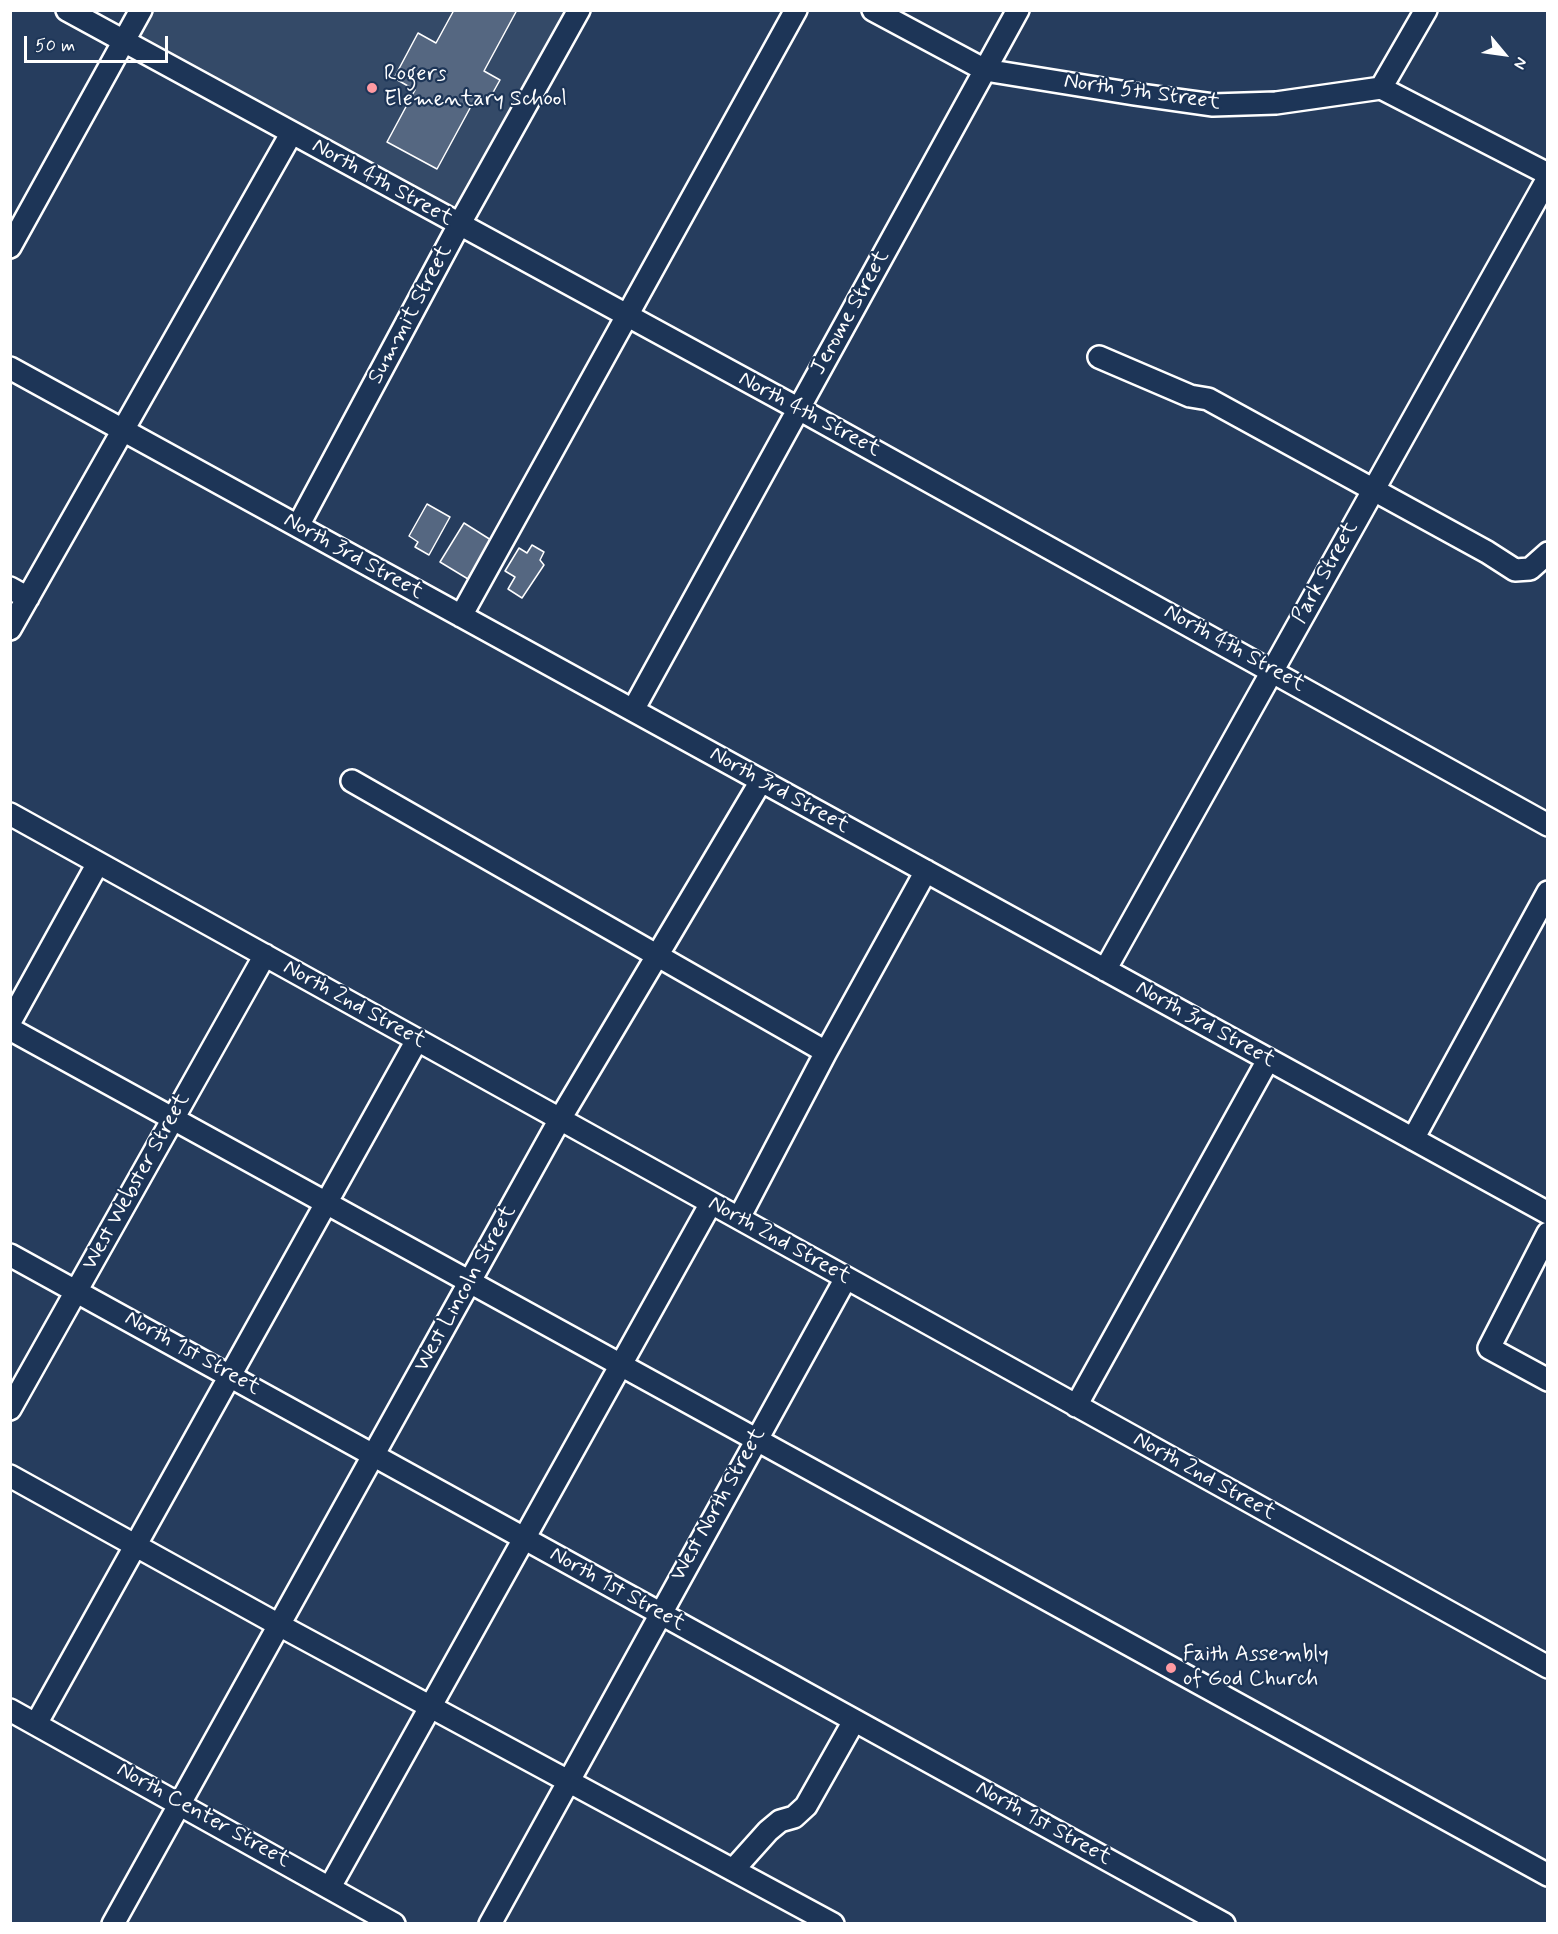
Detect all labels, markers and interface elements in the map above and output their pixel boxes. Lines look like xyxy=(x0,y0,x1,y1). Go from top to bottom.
scale bar xyxy=(27,24,171,62)
north arrow xyxy=(1474,24,1534,84)
text: 50 m xyxy=(35,34,75,58)
text: N xyxy=(1508,53,1532,73)
place label: Rogers Elementary School xyxy=(384,62,567,113)
street label: North 5th Street xyxy=(1062,69,1222,117)
marker: Rogers Elementary School xyxy=(365,81,379,95)
street label: North 4th Street xyxy=(307,133,457,233)
street label: Summit Street xyxy=(363,241,459,389)
street label: Jerome Street xyxy=(806,246,896,380)
street label: North 4th Street xyxy=(733,366,885,464)
street label: North 3rd Street xyxy=(278,508,428,606)
street label: Park Street xyxy=(1287,517,1365,629)
street label: North 4th Street xyxy=(1159,599,1309,699)
street label: North 3rd Street xyxy=(704,742,854,840)
street label: North 2nd Street xyxy=(278,955,430,1055)
street label: North 3rd Street xyxy=(1130,976,1280,1074)
street label: West Webster Street xyxy=(77,1089,197,1275)
street label: North 2nd Street xyxy=(703,1191,855,1291)
street label: West Lincoln Street xyxy=(409,1201,523,1377)
street label: North 1st Street xyxy=(120,1306,264,1402)
street label: West North Street xyxy=(666,1424,772,1586)
street label: North 2nd Street xyxy=(1128,1427,1280,1527)
street label: North 1st Street xyxy=(545,1542,689,1638)
place label: Faith Assembly of God Church xyxy=(1183,1642,1329,1694)
marker: Faith Assembly of God Church xyxy=(1164,1661,1178,1675)
street label: North Center Street xyxy=(112,1757,294,1875)
street label: North 1st Street xyxy=(971,1776,1115,1872)

